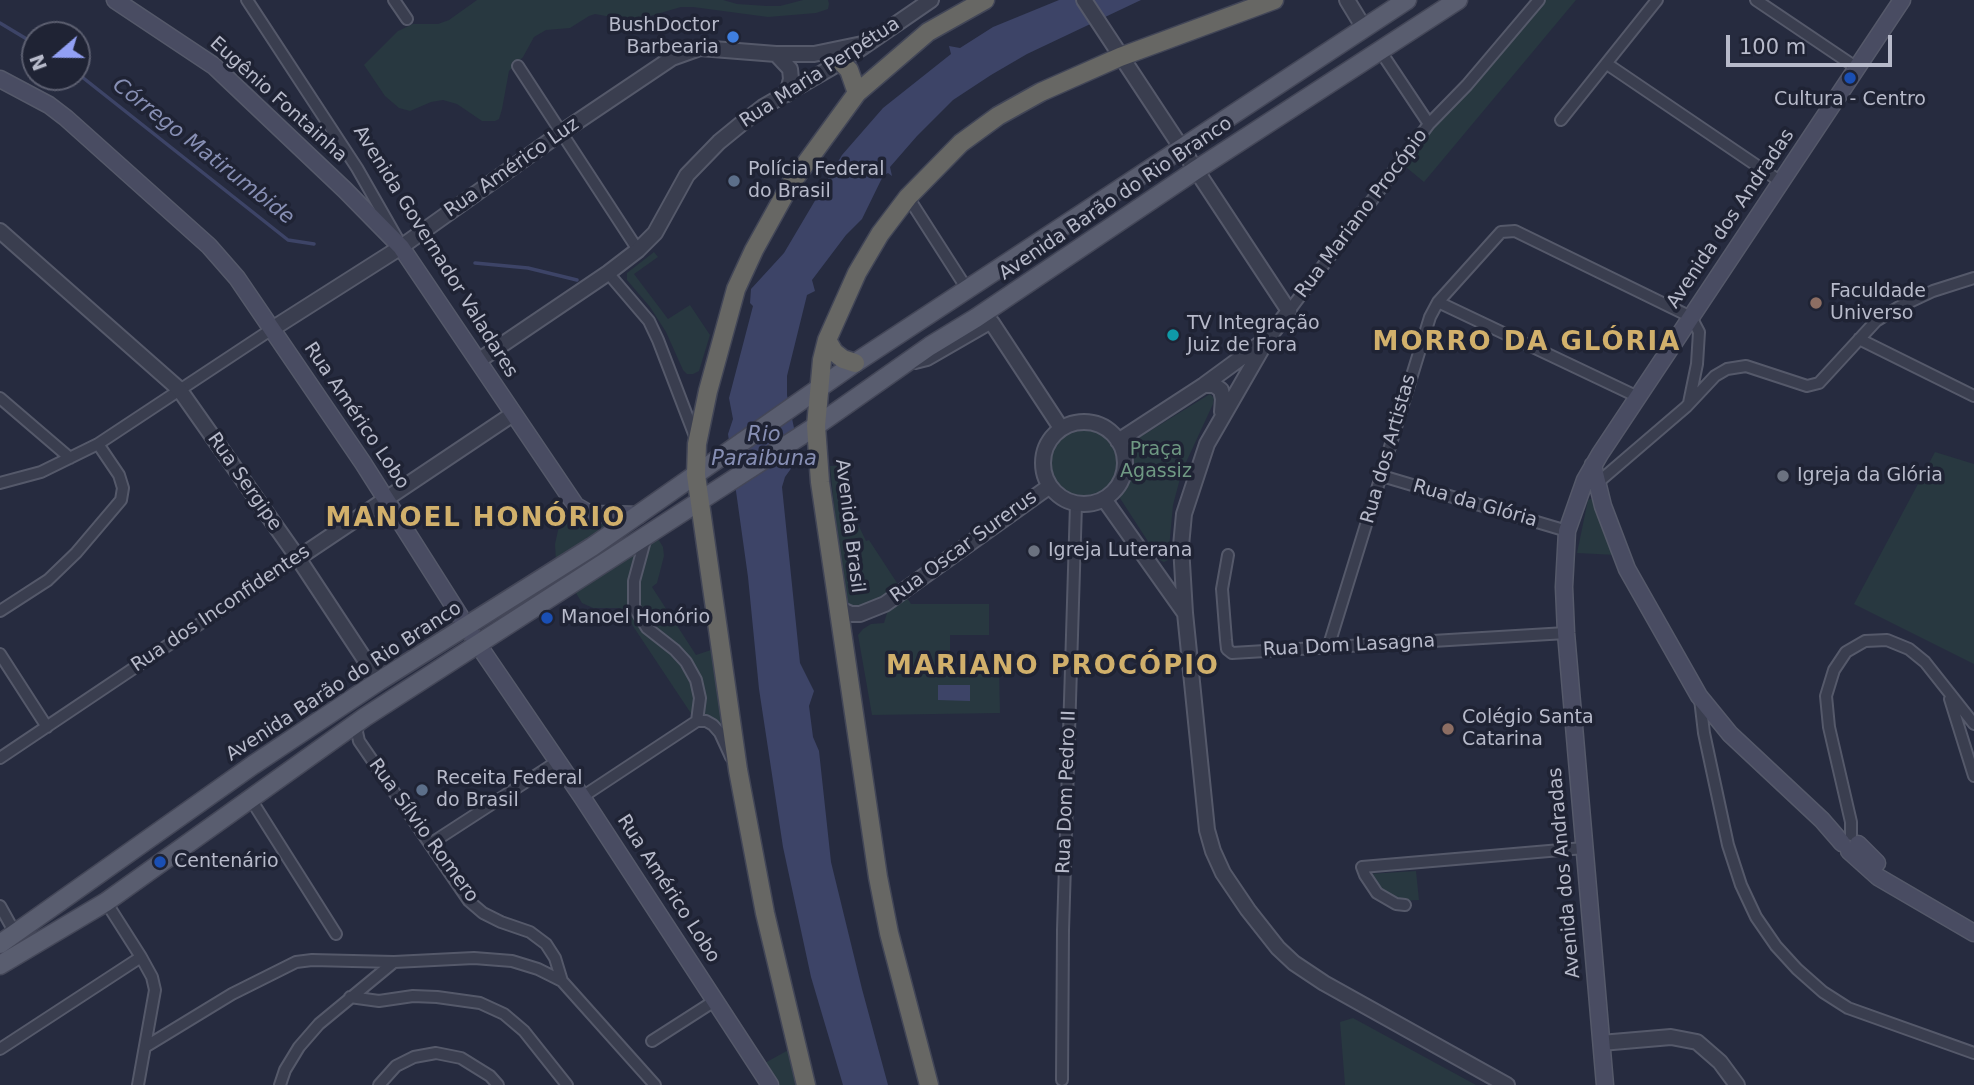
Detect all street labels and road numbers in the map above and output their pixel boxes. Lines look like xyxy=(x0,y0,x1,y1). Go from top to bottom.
street label: Rua Maria Perpétua xyxy=(736,13,904,133)
street label: Eugênio Fontainha xyxy=(205,32,351,168)
street label: Avenida Barão do Rio Branco xyxy=(995,112,1237,286)
street label: Rua Américo Luz xyxy=(440,113,584,223)
street label: Avenida Governador Valadares xyxy=(348,122,522,382)
street label: Rua Mariano Procópio xyxy=(1291,125,1433,303)
street label: Avenida dos Andradas xyxy=(1662,125,1800,313)
street label: Rua Américo Lobo xyxy=(298,338,414,494)
street label: Rua dos Artistas xyxy=(1357,372,1421,526)
street label: Rua Sergipe xyxy=(202,429,286,535)
street label: Avenida Brasil xyxy=(829,458,869,594)
street label: Rua da Glória xyxy=(1410,475,1540,533)
street label: Rua Oscar Surerus xyxy=(886,486,1042,608)
street label: Rua dos Inconfidentes xyxy=(127,541,315,677)
street label: Avenida Barão do Rio Branco xyxy=(222,597,466,767)
street label: Rua Dom Lasagna xyxy=(1262,630,1436,662)
street label: Rua Dom Pedro II xyxy=(1053,710,1081,874)
street label: Rua Sílvio Romero xyxy=(363,755,483,907)
street label: Avenida dos Andradas xyxy=(1544,767,1586,979)
street label: Rua Américo Lobo xyxy=(612,811,724,967)

